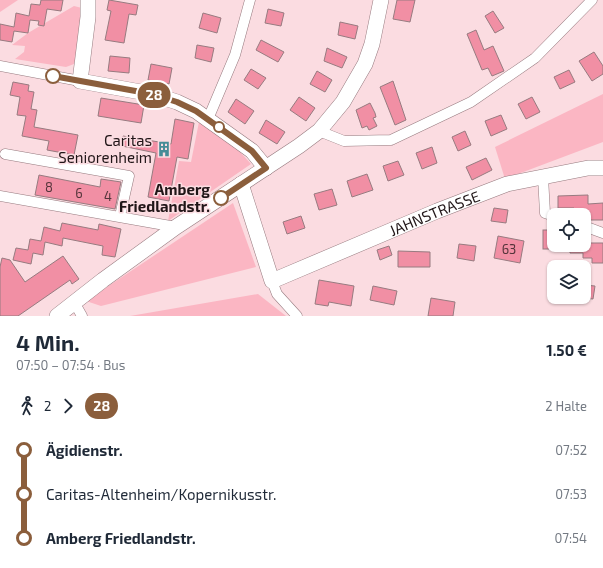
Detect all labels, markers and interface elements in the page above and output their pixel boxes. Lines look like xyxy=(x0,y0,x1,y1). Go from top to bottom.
unlabelled marker xyxy=(45,68,61,84)
line badge: 28 xyxy=(136,82,172,108)
text: 28 xyxy=(146,86,162,103)
unlabelled marker xyxy=(213,121,225,133)
place label: Caritas Seniorenheim xyxy=(58,131,152,166)
building icon: Caritas Seniorenheim xyxy=(155,140,173,158)
house number: 8 xyxy=(45,179,53,195)
place label: Amberg Friedlandstr. xyxy=(119,180,210,215)
house number: 6 xyxy=(75,185,83,201)
street label: JAHNSTRASSE xyxy=(386,186,482,239)
house number: 4 xyxy=(104,188,112,204)
marker: Amberg Friedlandstr. xyxy=(213,190,229,206)
map controls xyxy=(547,208,591,304)
button: locate xyxy=(547,208,591,252)
house number: 63 xyxy=(502,241,516,257)
button: layers xyxy=(547,260,591,304)
text: 4 Min. xyxy=(16,329,80,355)
text: 1.50 € xyxy=(546,341,587,359)
text: 07:50 – 07:54 · Bus xyxy=(16,357,125,373)
icon: walk xyxy=(16,395,38,417)
icon: forward xyxy=(57,395,79,417)
text: 28 xyxy=(93,397,110,414)
text: 2 xyxy=(44,398,51,414)
text: 2 Halte xyxy=(545,398,587,414)
text: Ägidienstr. xyxy=(46,441,123,459)
text: 07:52 xyxy=(555,442,587,458)
text: Caritas-Altenheim/Kopernikusstr. xyxy=(46,485,277,503)
text: 07:53 xyxy=(555,486,587,502)
text: Amberg Friedlandstr. xyxy=(46,529,196,547)
text: 07:54 xyxy=(554,530,587,546)

